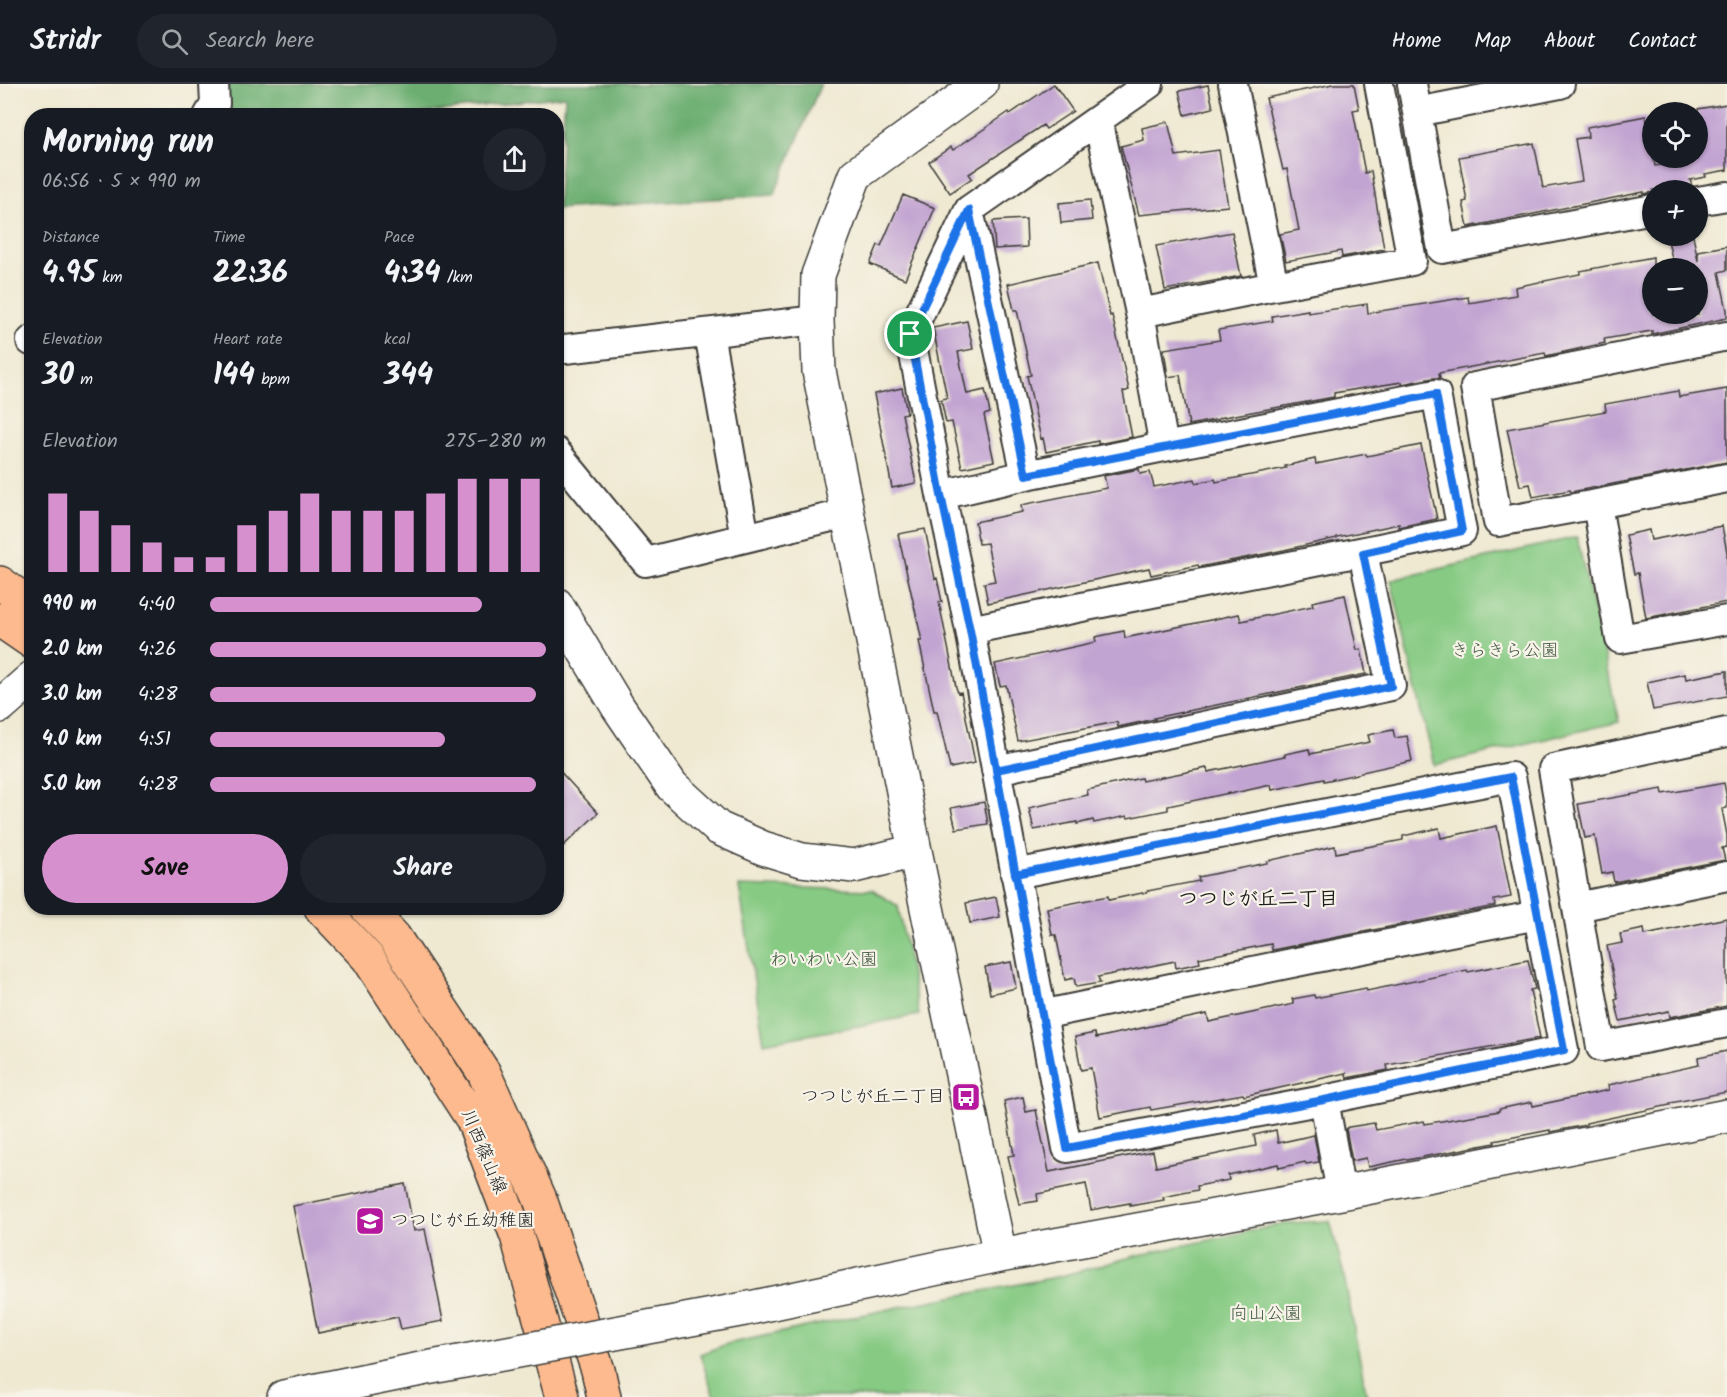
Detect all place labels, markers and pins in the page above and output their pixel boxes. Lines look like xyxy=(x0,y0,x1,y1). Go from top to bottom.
pin xyxy=(884,308,935,359)
bus stop icon: つつじが丘二丁目 xyxy=(950,1081,982,1113)
place label: つつじが丘二丁目 xyxy=(801,1083,945,1112)
school or university icon: つつじが丘幼稚園 xyxy=(354,1205,386,1237)
place label: つつじが丘幼稚園 xyxy=(391,1207,535,1236)

